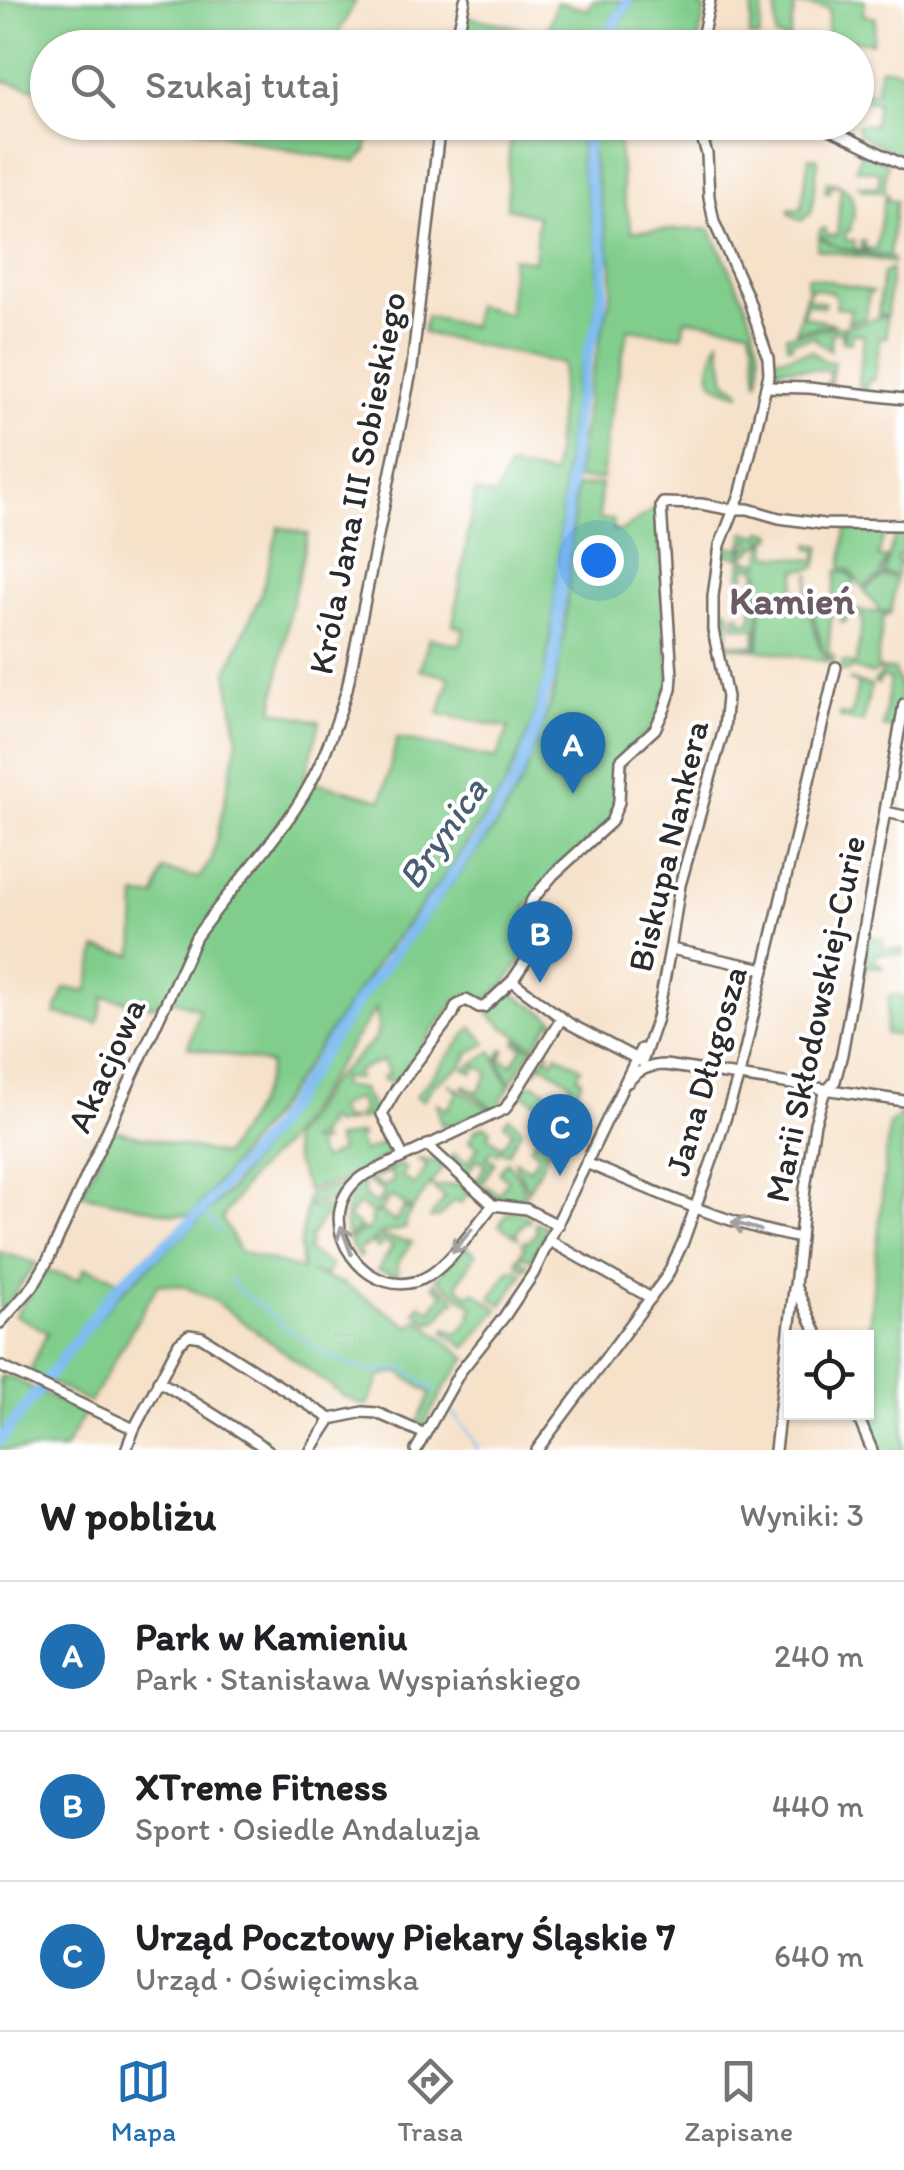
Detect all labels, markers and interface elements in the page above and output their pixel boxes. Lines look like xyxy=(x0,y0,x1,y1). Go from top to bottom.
search box xyxy=(30,30,874,140)
icon: search xyxy=(65,58,120,113)
text: Szukaj tutaj xyxy=(145,62,340,108)
street label: Króla Jana III Sobieskiego xyxy=(299,288,415,678)
your location xyxy=(573,535,624,586)
district label: Kamień xyxy=(729,578,855,624)
pin: A xyxy=(540,712,606,794)
street label: Biskupa Nankera xyxy=(619,716,717,976)
water label: Brynica xyxy=(387,767,498,897)
street label: Marii Skłodowskiej-Curie xyxy=(756,832,874,1206)
pin: B xyxy=(508,900,572,983)
street label: Jana Długosza xyxy=(656,961,756,1181)
street label: Akacjowa xyxy=(58,991,154,1139)
pin: C xyxy=(528,1094,592,1176)
one-way arrow xyxy=(731,1216,763,1235)
one-way arrow xyxy=(335,1225,353,1256)
one-way arrow xyxy=(452,1228,474,1254)
map controls xyxy=(784,1330,874,1420)
button: locate xyxy=(784,1330,874,1420)
text: W pobliżu xyxy=(40,1490,216,1541)
text: Wyniki: 3 xyxy=(739,1496,864,1534)
text: Park w Kamieniu xyxy=(135,1614,408,1660)
text: A xyxy=(62,1637,83,1675)
text: 240 m xyxy=(774,1637,864,1675)
text: Park · Stanisława Wyspiańskiego xyxy=(135,1660,581,1698)
text: XTreme Fitness xyxy=(135,1764,388,1810)
text: B xyxy=(62,1787,83,1825)
text: 440 m xyxy=(772,1787,864,1825)
text: Sport · Osiedle Andaluzja xyxy=(135,1810,480,1848)
text: Urząd Pocztowy Piekary Śląskie 7 xyxy=(135,1914,675,1960)
text: C xyxy=(62,1937,83,1975)
text: 640 m xyxy=(774,1937,864,1975)
text: Urząd · Oświęcimska xyxy=(135,1960,419,1998)
tab: Mapa xyxy=(111,2054,176,2148)
tab: Trasa xyxy=(397,2054,463,2148)
tab: Zapisane xyxy=(685,2054,793,2148)

